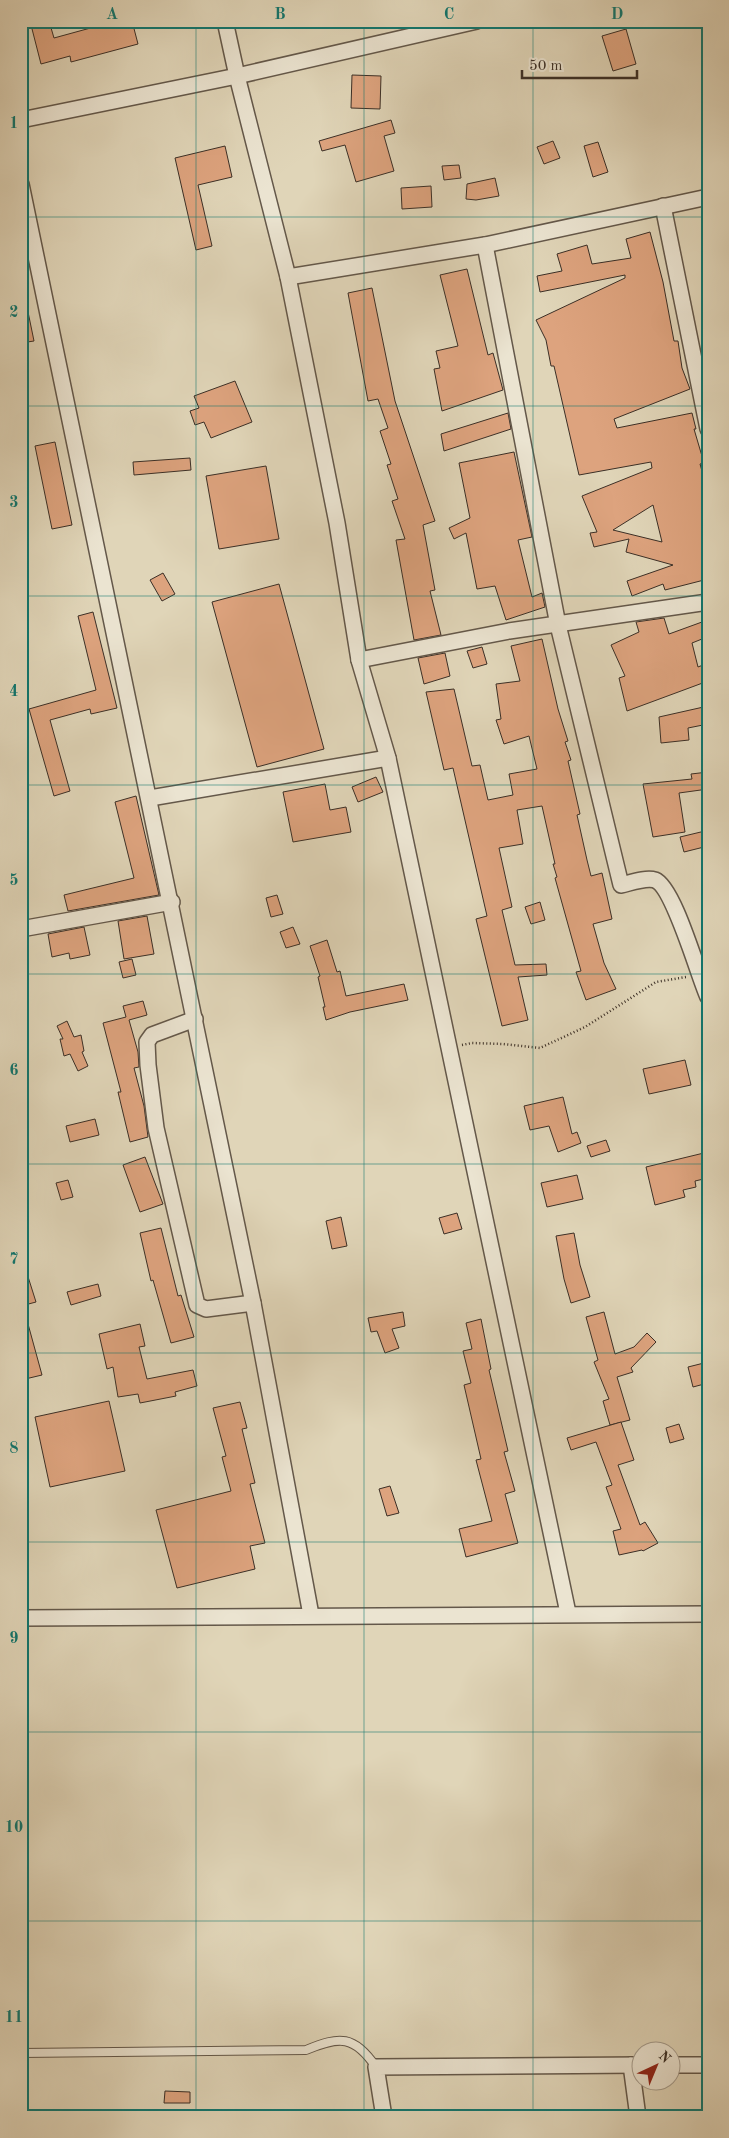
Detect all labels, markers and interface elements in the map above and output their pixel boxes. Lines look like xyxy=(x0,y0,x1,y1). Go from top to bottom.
text: A xyxy=(106,7,118,23)
text: B xyxy=(274,7,286,23)
text: C xyxy=(444,7,454,23)
text: D xyxy=(611,7,623,23)
scale bar xyxy=(522,48,636,80)
text: 50 m xyxy=(529,59,563,74)
text: 1 xyxy=(9,116,19,132)
text: 2 xyxy=(9,305,19,321)
text: 3 xyxy=(9,495,19,511)
text: 4 xyxy=(9,684,19,700)
text: 5 xyxy=(9,873,19,889)
text: 6 xyxy=(9,1063,19,1079)
text: 7 xyxy=(9,1252,19,1268)
text: 8 xyxy=(9,1441,19,1457)
text: 9 xyxy=(9,1631,19,1647)
text: 10 xyxy=(5,1820,23,1836)
text: 11 xyxy=(5,2010,23,2026)
north arrow xyxy=(632,2040,682,2090)
text: N xyxy=(656,2049,673,2066)

